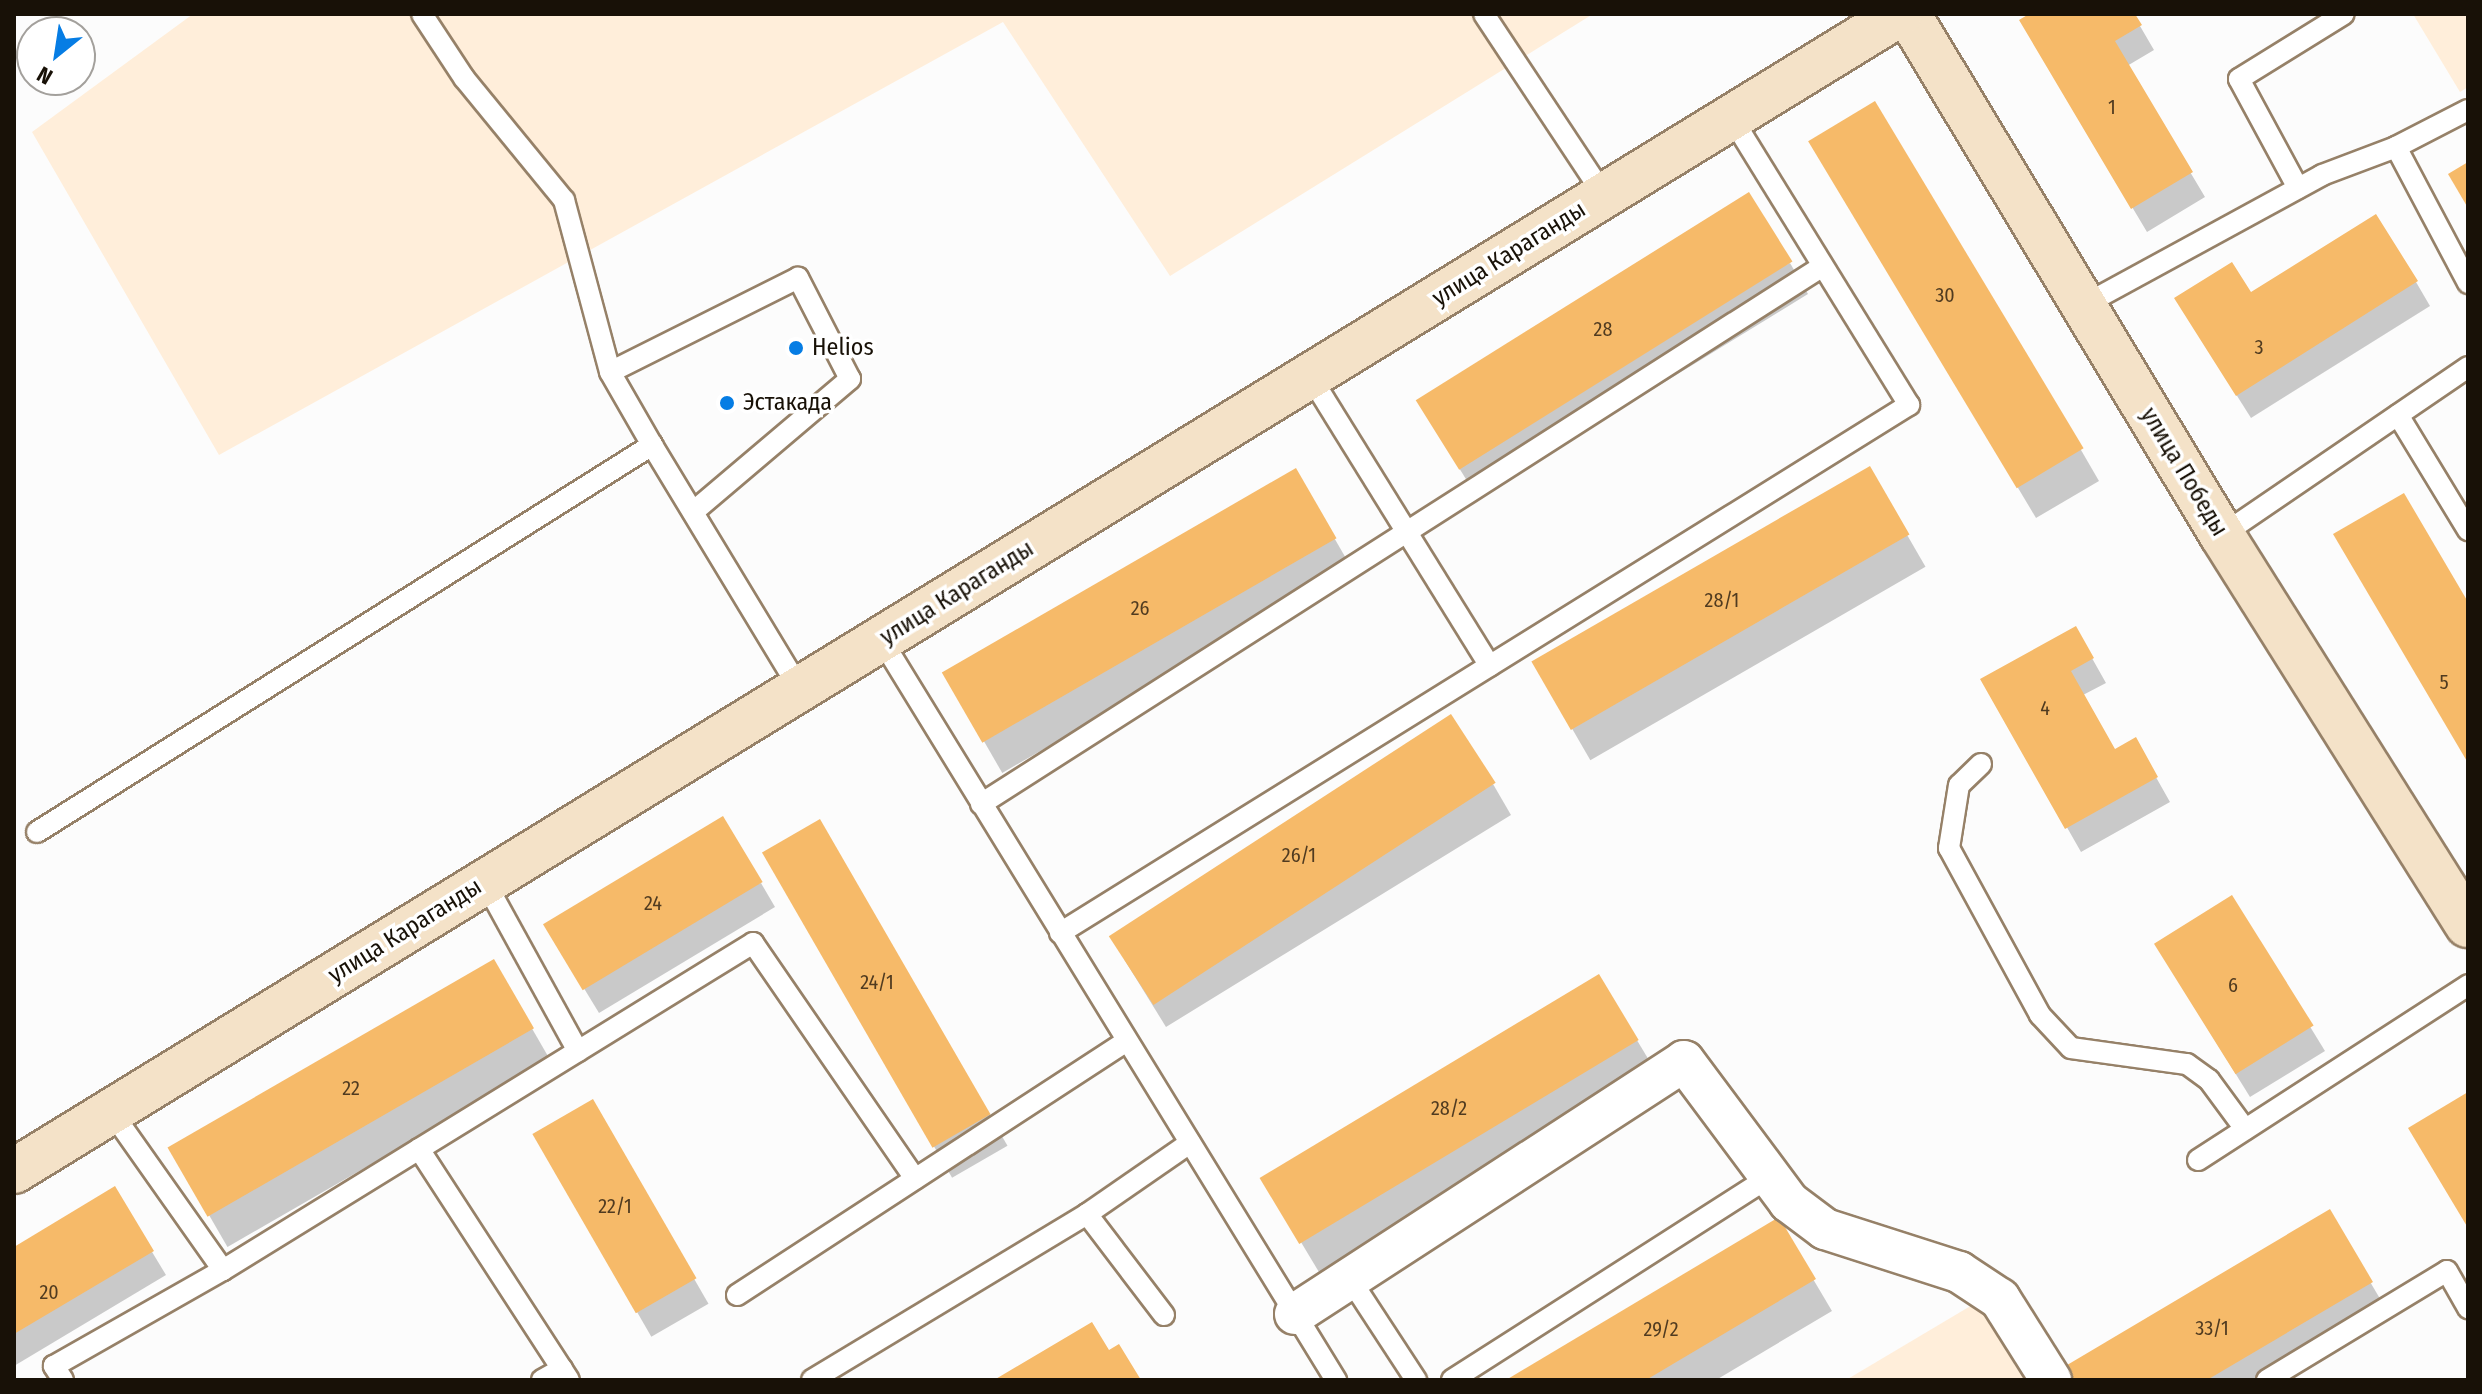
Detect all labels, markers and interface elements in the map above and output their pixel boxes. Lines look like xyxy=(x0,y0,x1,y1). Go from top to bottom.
north arrow xyxy=(16,16,96,96)
text: N xyxy=(32,60,57,90)
house number: 1 xyxy=(2108,95,2116,119)
street label: улица Караганды xyxy=(1427,195,1591,313)
house number: 30 xyxy=(1935,283,1955,307)
house number: 28 xyxy=(1594,317,1612,341)
place label: Helios xyxy=(812,334,874,362)
house number: 3 xyxy=(2254,335,2264,359)
marker: Helios xyxy=(787,339,805,357)
place label: Эстакада xyxy=(743,389,832,417)
marker: Эстакада xyxy=(718,394,736,412)
street label: улица Победы xyxy=(2134,402,2234,542)
street label: улица Караганды xyxy=(875,534,1039,652)
house number: 28/1 xyxy=(1705,588,1739,612)
house number: 26 xyxy=(1131,596,1149,620)
house number: 5 xyxy=(2439,670,2449,694)
house number: 4 xyxy=(2040,696,2050,720)
house number: 26/1 xyxy=(1282,843,1316,867)
street label: улица Караганды xyxy=(323,872,487,990)
house number: 24 xyxy=(644,891,662,915)
house number: 24/1 xyxy=(860,970,894,994)
house number: 6 xyxy=(2228,973,2238,997)
house number: 22 xyxy=(342,1076,360,1100)
house number: 28/2 xyxy=(1431,1096,1467,1120)
house number: 22/1 xyxy=(598,1194,632,1218)
house number: 20 xyxy=(39,1280,59,1304)
house number: 33/1 xyxy=(2195,1316,2229,1340)
house number: 29/2 xyxy=(1644,1317,1678,1341)

